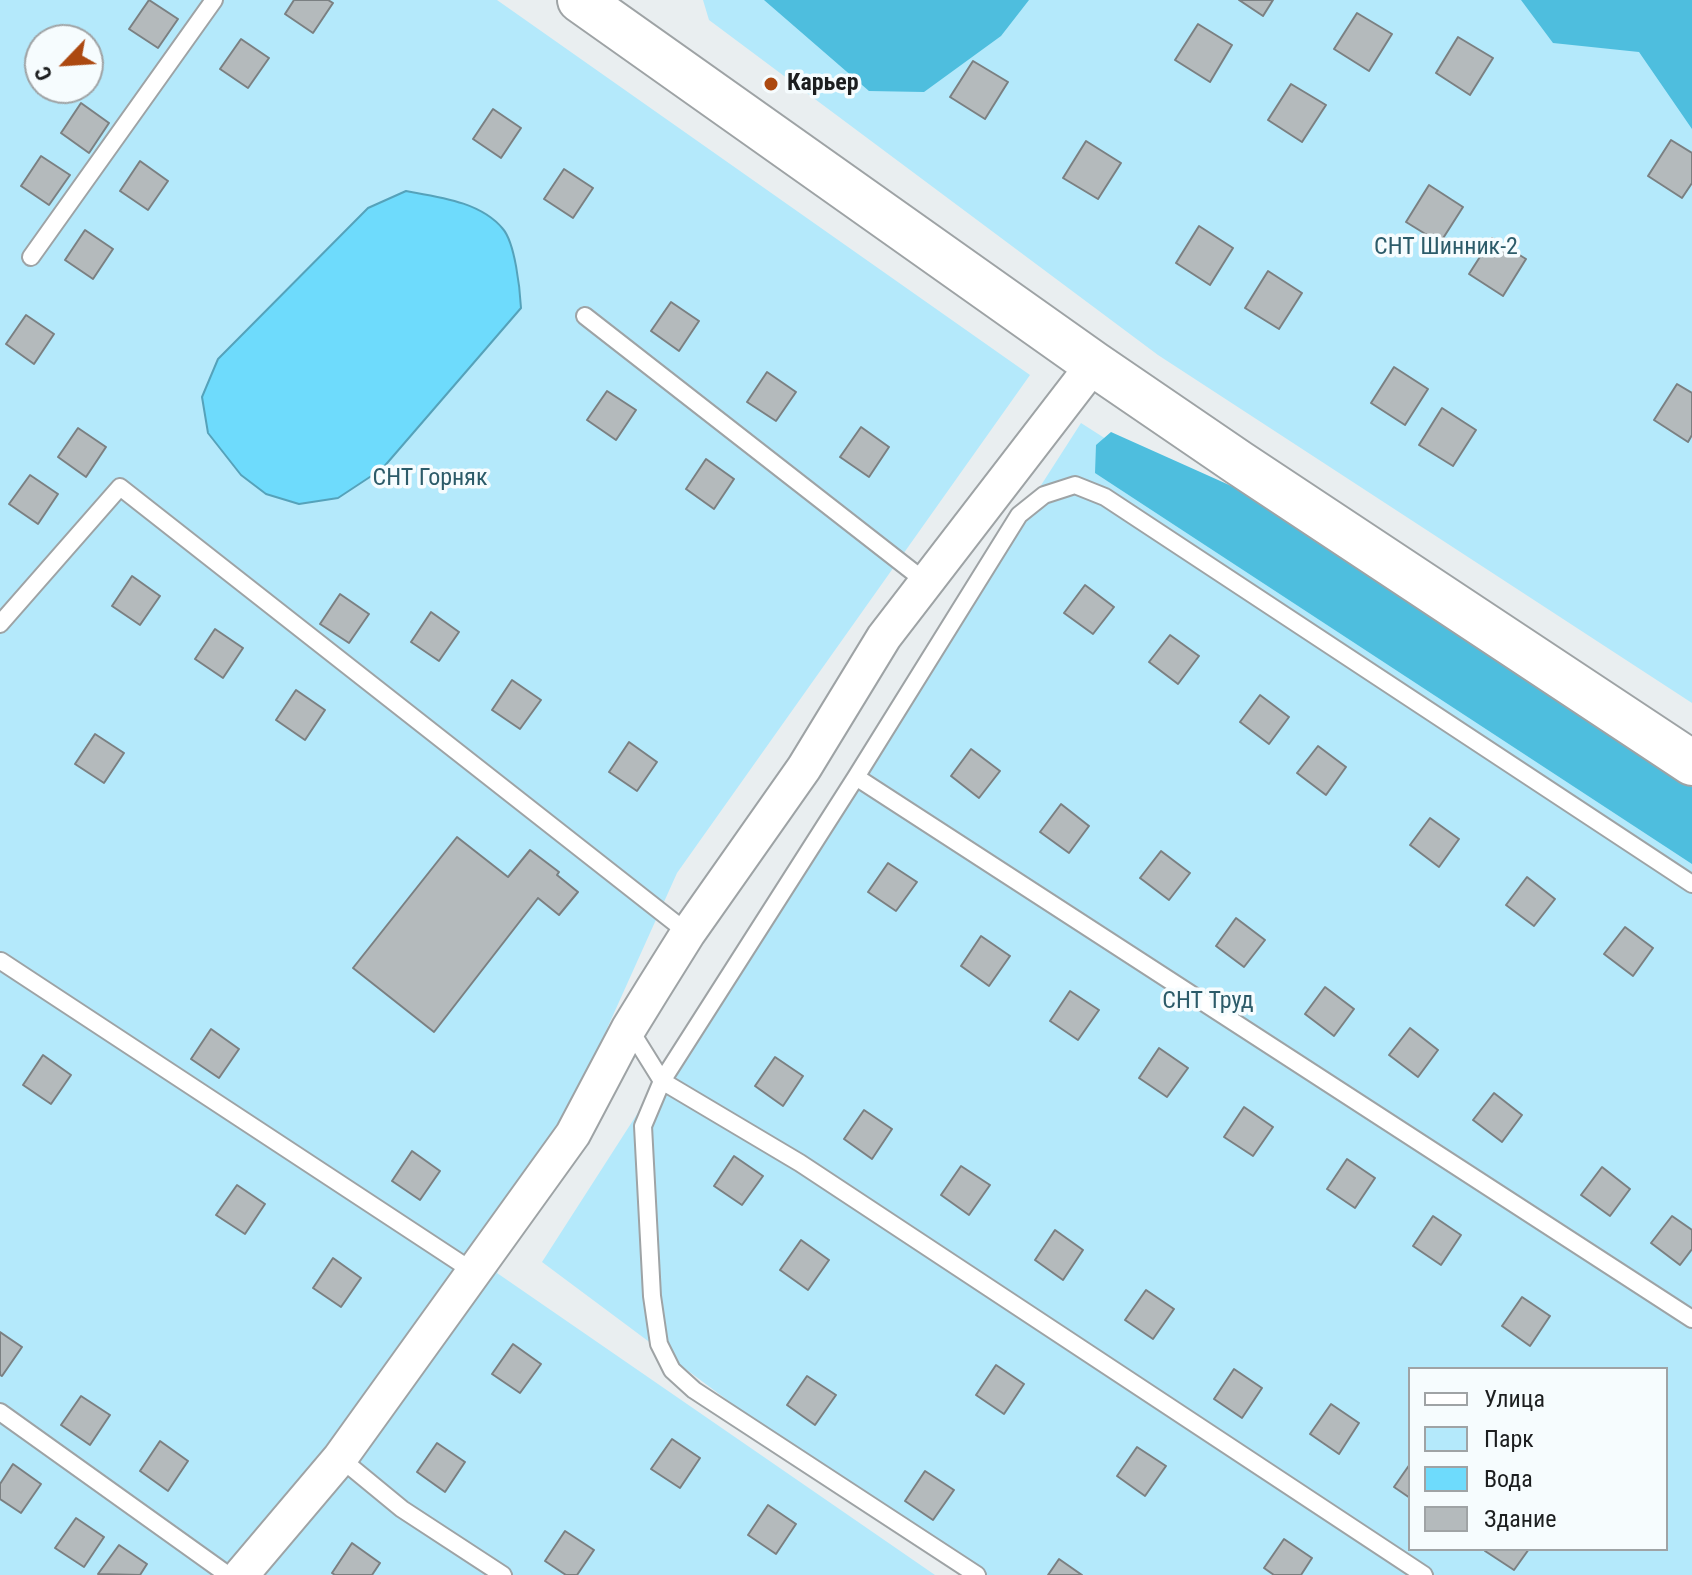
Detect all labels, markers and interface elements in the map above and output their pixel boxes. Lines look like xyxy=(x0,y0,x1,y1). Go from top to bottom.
north arrow xyxy=(24,24,104,104)
text: С xyxy=(30,63,58,84)
place label: Карьер xyxy=(787,70,859,98)
marker: Карьер xyxy=(762,75,780,93)
park label: СНТ Шинник-2 xyxy=(1374,234,1518,262)
park label: СНТ Горняк xyxy=(373,465,487,493)
park label: СНТ Труд xyxy=(1162,988,1254,1016)
legend xyxy=(1408,1367,1668,1551)
text: Улица xyxy=(1484,1385,1545,1413)
text: Парк xyxy=(1484,1425,1534,1453)
text: Вода xyxy=(1484,1465,1533,1493)
text: Здание xyxy=(1484,1505,1556,1533)

